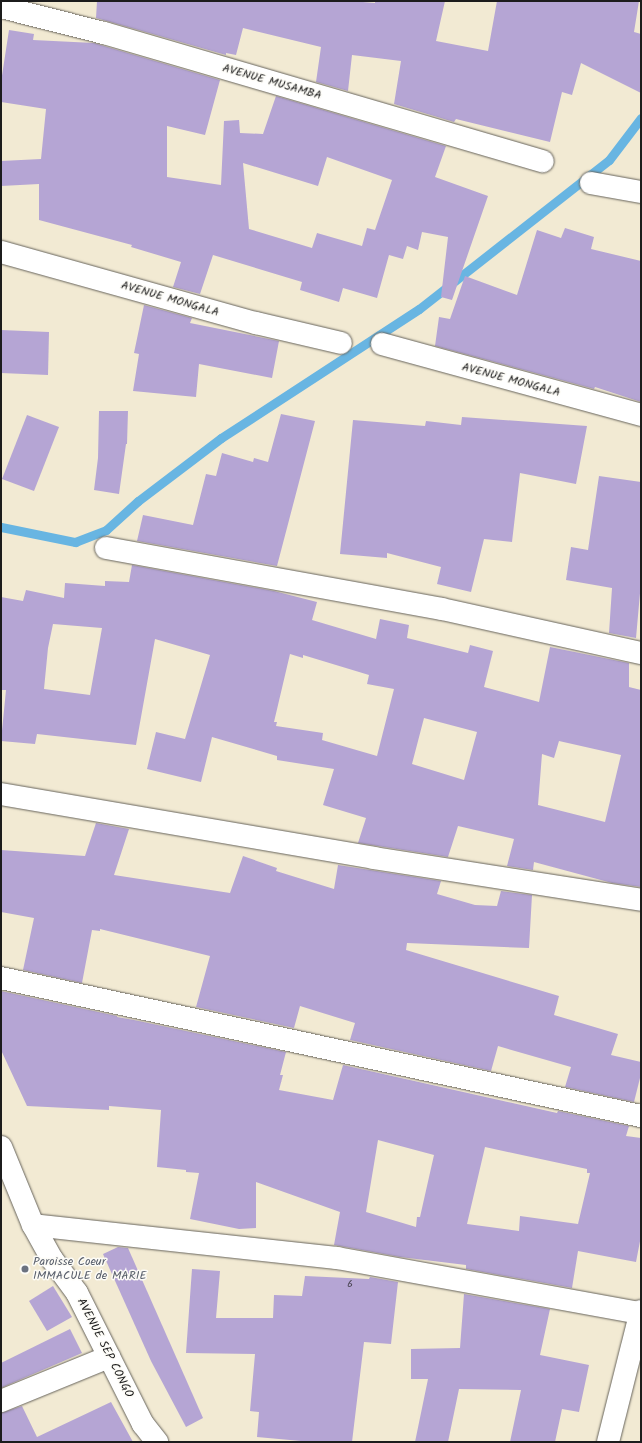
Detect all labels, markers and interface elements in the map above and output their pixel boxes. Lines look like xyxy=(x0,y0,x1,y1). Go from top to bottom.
street label: AVENUE MUSAMBA xyxy=(221,61,323,103)
street label: AVENUE MONGALA xyxy=(119,278,221,320)
street label: AVENUE MONGALA xyxy=(460,360,562,400)
place label: Paroisse Coeur IMMACULE de MARIE xyxy=(33,1255,146,1283)
marker: Paroisse Coeur IMMACULE de MARIE xyxy=(20,1264,30,1274)
house number: 6 xyxy=(347,1279,353,1291)
street label: AVENUE SEP CONGO xyxy=(74,1296,136,1400)

